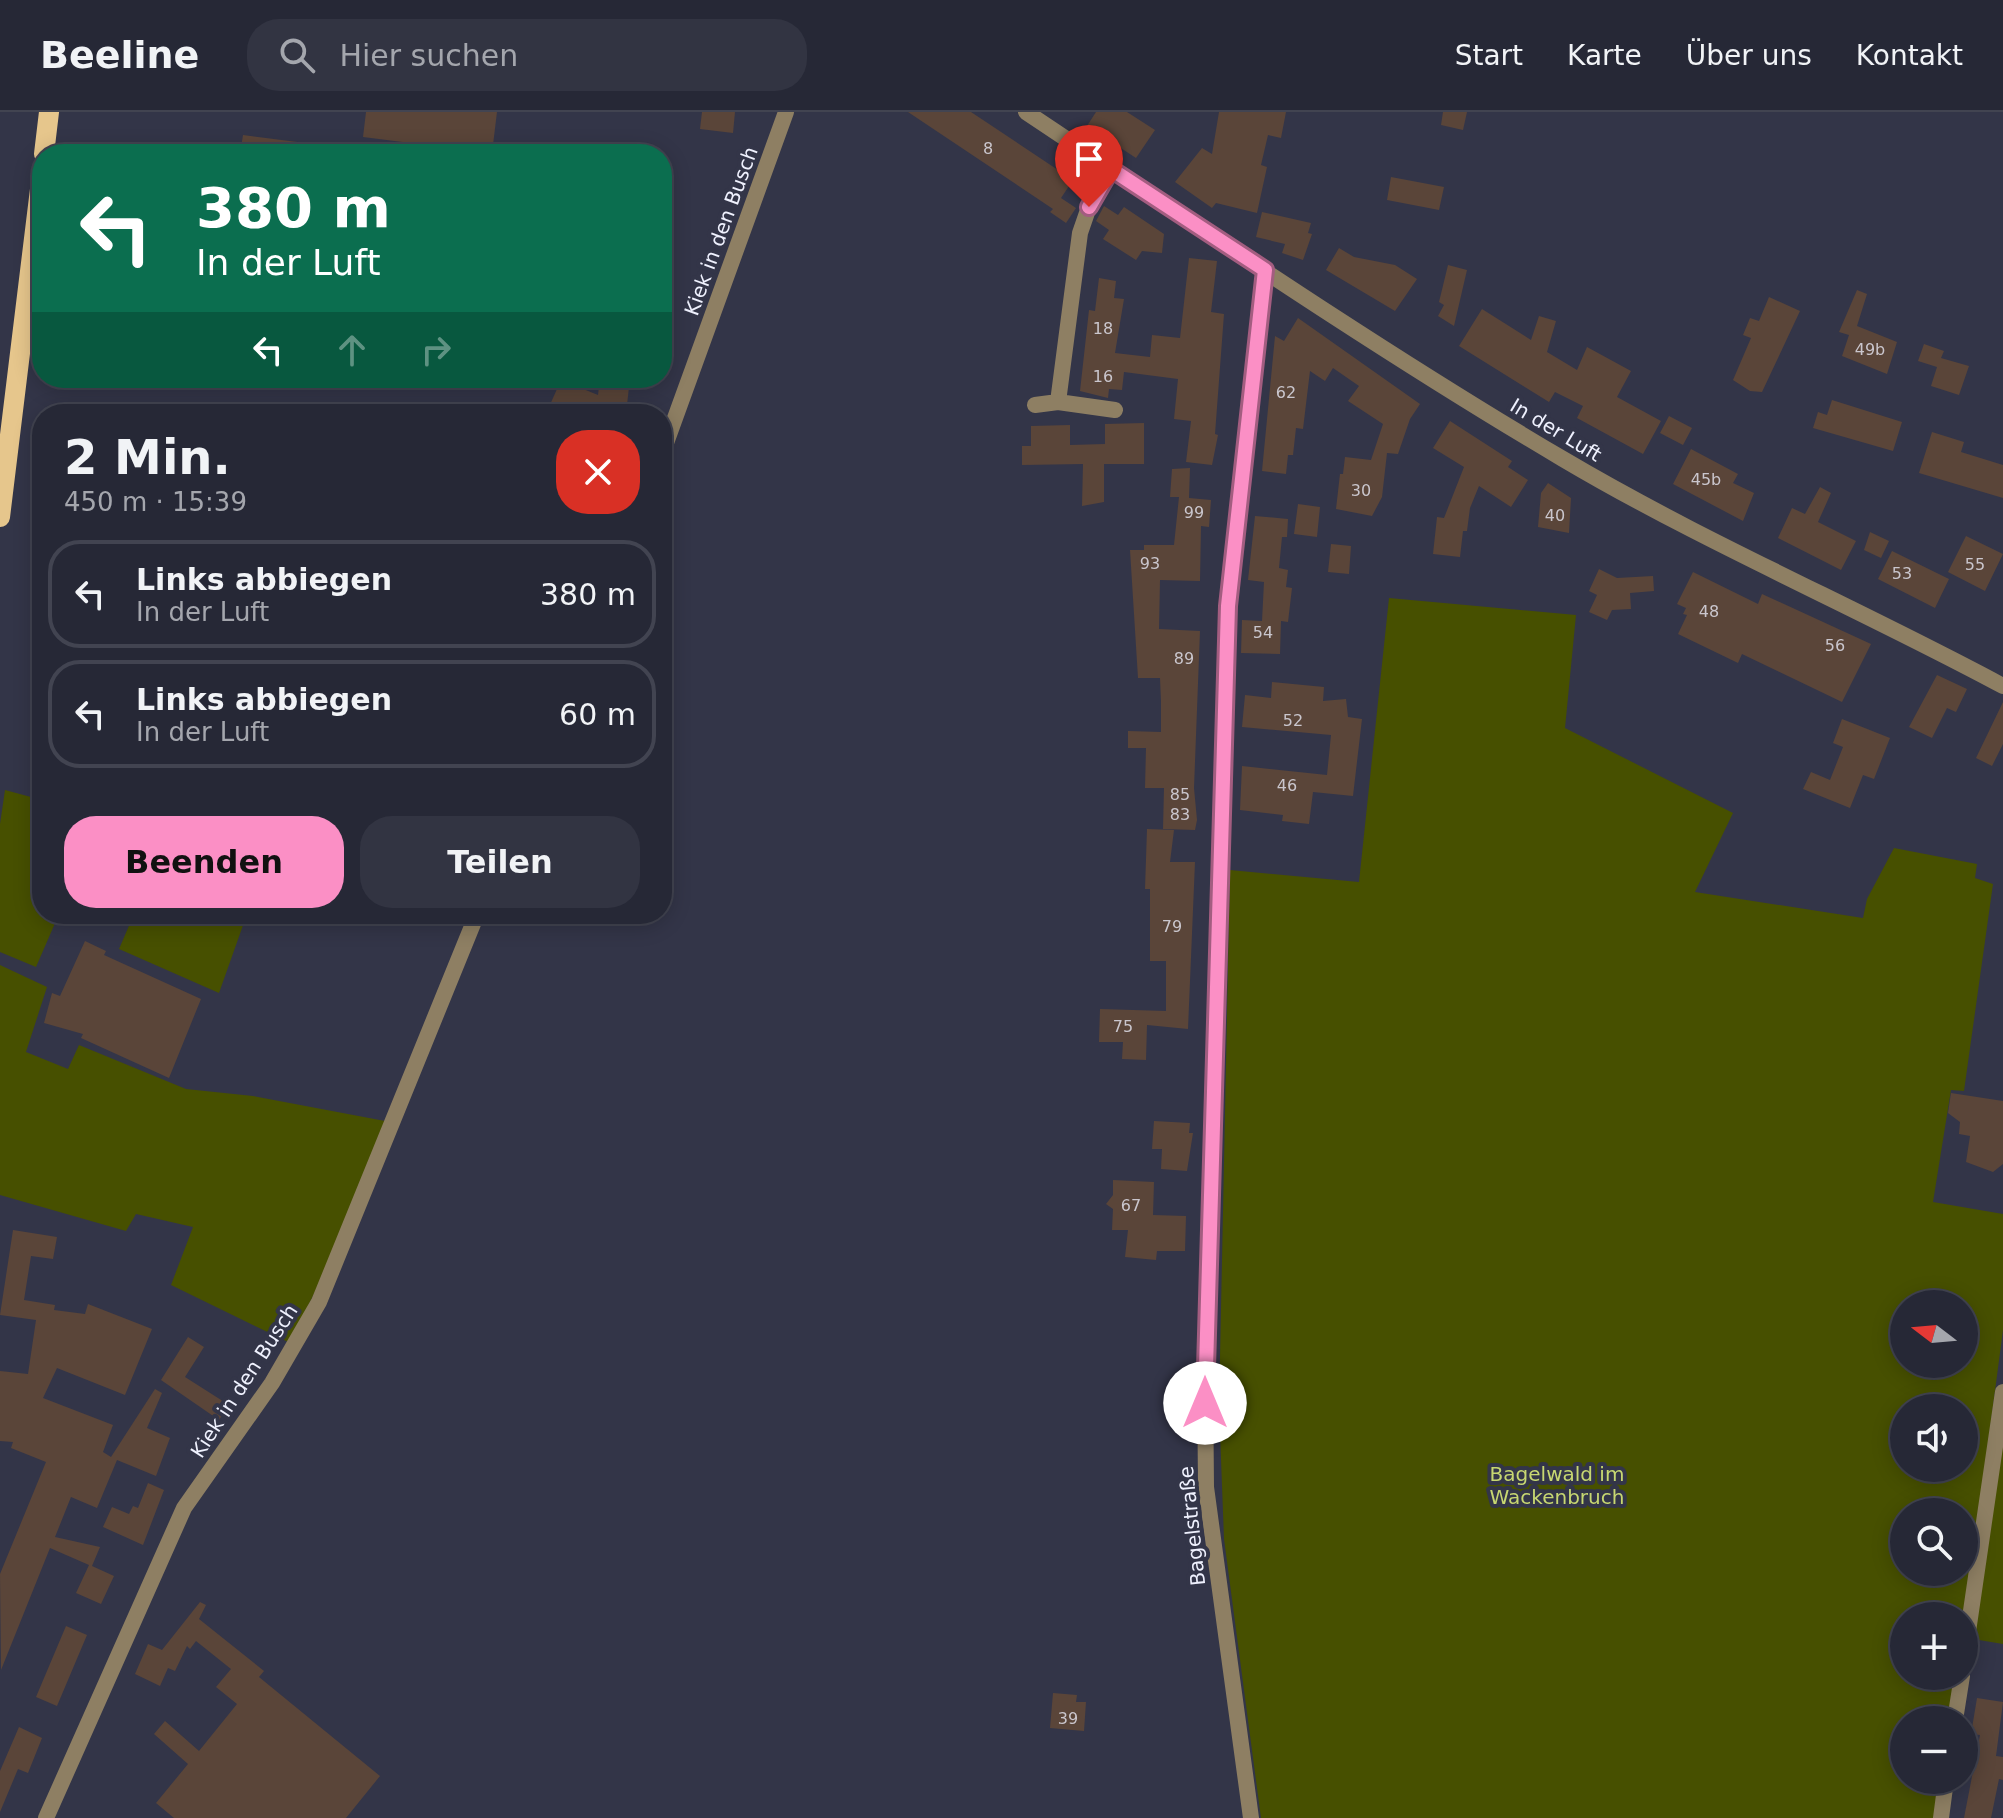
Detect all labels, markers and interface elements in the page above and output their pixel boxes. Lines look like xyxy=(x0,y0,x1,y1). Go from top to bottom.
search box xyxy=(247,19,807,91)
text: Beeline xyxy=(40,33,199,77)
icon: search xyxy=(275,33,319,77)
text: Hier suchen xyxy=(339,38,518,73)
text: Start xyxy=(1455,39,1523,72)
text: Karte xyxy=(1567,39,1642,72)
text: Über uns xyxy=(1686,39,1812,72)
text: Kontakt xyxy=(1856,39,1963,72)
pin xyxy=(1055,125,1123,207)
icon: arrive xyxy=(1067,137,1111,181)
house number: 8 xyxy=(983,139,993,158)
street label: Kiek in den Busch xyxy=(679,143,763,319)
text: 380 m xyxy=(196,175,391,240)
icon: left xyxy=(64,176,168,280)
text: In der Luft xyxy=(196,242,381,283)
house number: 18 xyxy=(1093,319,1113,338)
icon: left xyxy=(246,328,290,372)
icon: ahead xyxy=(330,328,374,372)
icon: right xyxy=(414,328,458,372)
house number: 49b xyxy=(1855,340,1885,359)
house number: 16 xyxy=(1093,367,1113,386)
house number: 62 xyxy=(1276,383,1296,402)
street label: In der Luft xyxy=(1506,393,1606,467)
text: 2 Min. xyxy=(64,429,231,485)
button: close xyxy=(556,430,640,514)
house number: 45b xyxy=(1691,470,1721,489)
house number: 30 xyxy=(1351,481,1371,500)
text: 450 m · 15:39 xyxy=(64,487,247,517)
house number: 99 xyxy=(1184,503,1204,522)
house number: 40 xyxy=(1545,506,1565,525)
house number: 93 xyxy=(1140,554,1160,573)
house number: 55 xyxy=(1965,555,1985,574)
text: Links abbiegen xyxy=(136,562,392,597)
house number: 53 xyxy=(1892,564,1912,583)
icon: left xyxy=(68,572,112,616)
text: 380 m xyxy=(540,577,636,612)
text: In der Luft xyxy=(136,597,269,627)
house number: 48 xyxy=(1699,602,1719,621)
house number: 54 xyxy=(1253,623,1273,642)
house number: 56 xyxy=(1825,636,1845,655)
house number: 89 xyxy=(1174,649,1194,668)
text: Links abbiegen xyxy=(136,682,392,717)
icon: left xyxy=(68,692,112,736)
text: 60 m xyxy=(559,697,636,732)
house number: 52 xyxy=(1283,711,1303,730)
text: In der Luft xyxy=(136,717,269,747)
house number: 46 xyxy=(1277,776,1297,795)
house number: 85 xyxy=(1170,785,1190,804)
house number: 83 xyxy=(1170,805,1190,824)
button: Beenden xyxy=(64,816,344,908)
button: Teilen xyxy=(360,816,640,908)
house number: 79 xyxy=(1162,917,1182,936)
house number: 75 xyxy=(1113,1017,1133,1036)
house number: 67 xyxy=(1121,1196,1141,1215)
north arrow xyxy=(1890,1290,1978,1378)
map controls xyxy=(1890,1290,1978,1794)
street label: Kiek in den Busch xyxy=(185,1300,303,1462)
position arrow xyxy=(1163,1361,1247,1445)
button: sound xyxy=(1890,1394,1978,1482)
park label: Bagelwald im Wackenbruch xyxy=(1490,1462,1624,1509)
street label: Bagelstraße xyxy=(1174,1465,1210,1587)
button: search xyxy=(1890,1498,1978,1586)
button: + xyxy=(1890,1602,1978,1690)
button: − xyxy=(1890,1706,1978,1794)
house number: 39 xyxy=(1058,1709,1078,1728)

